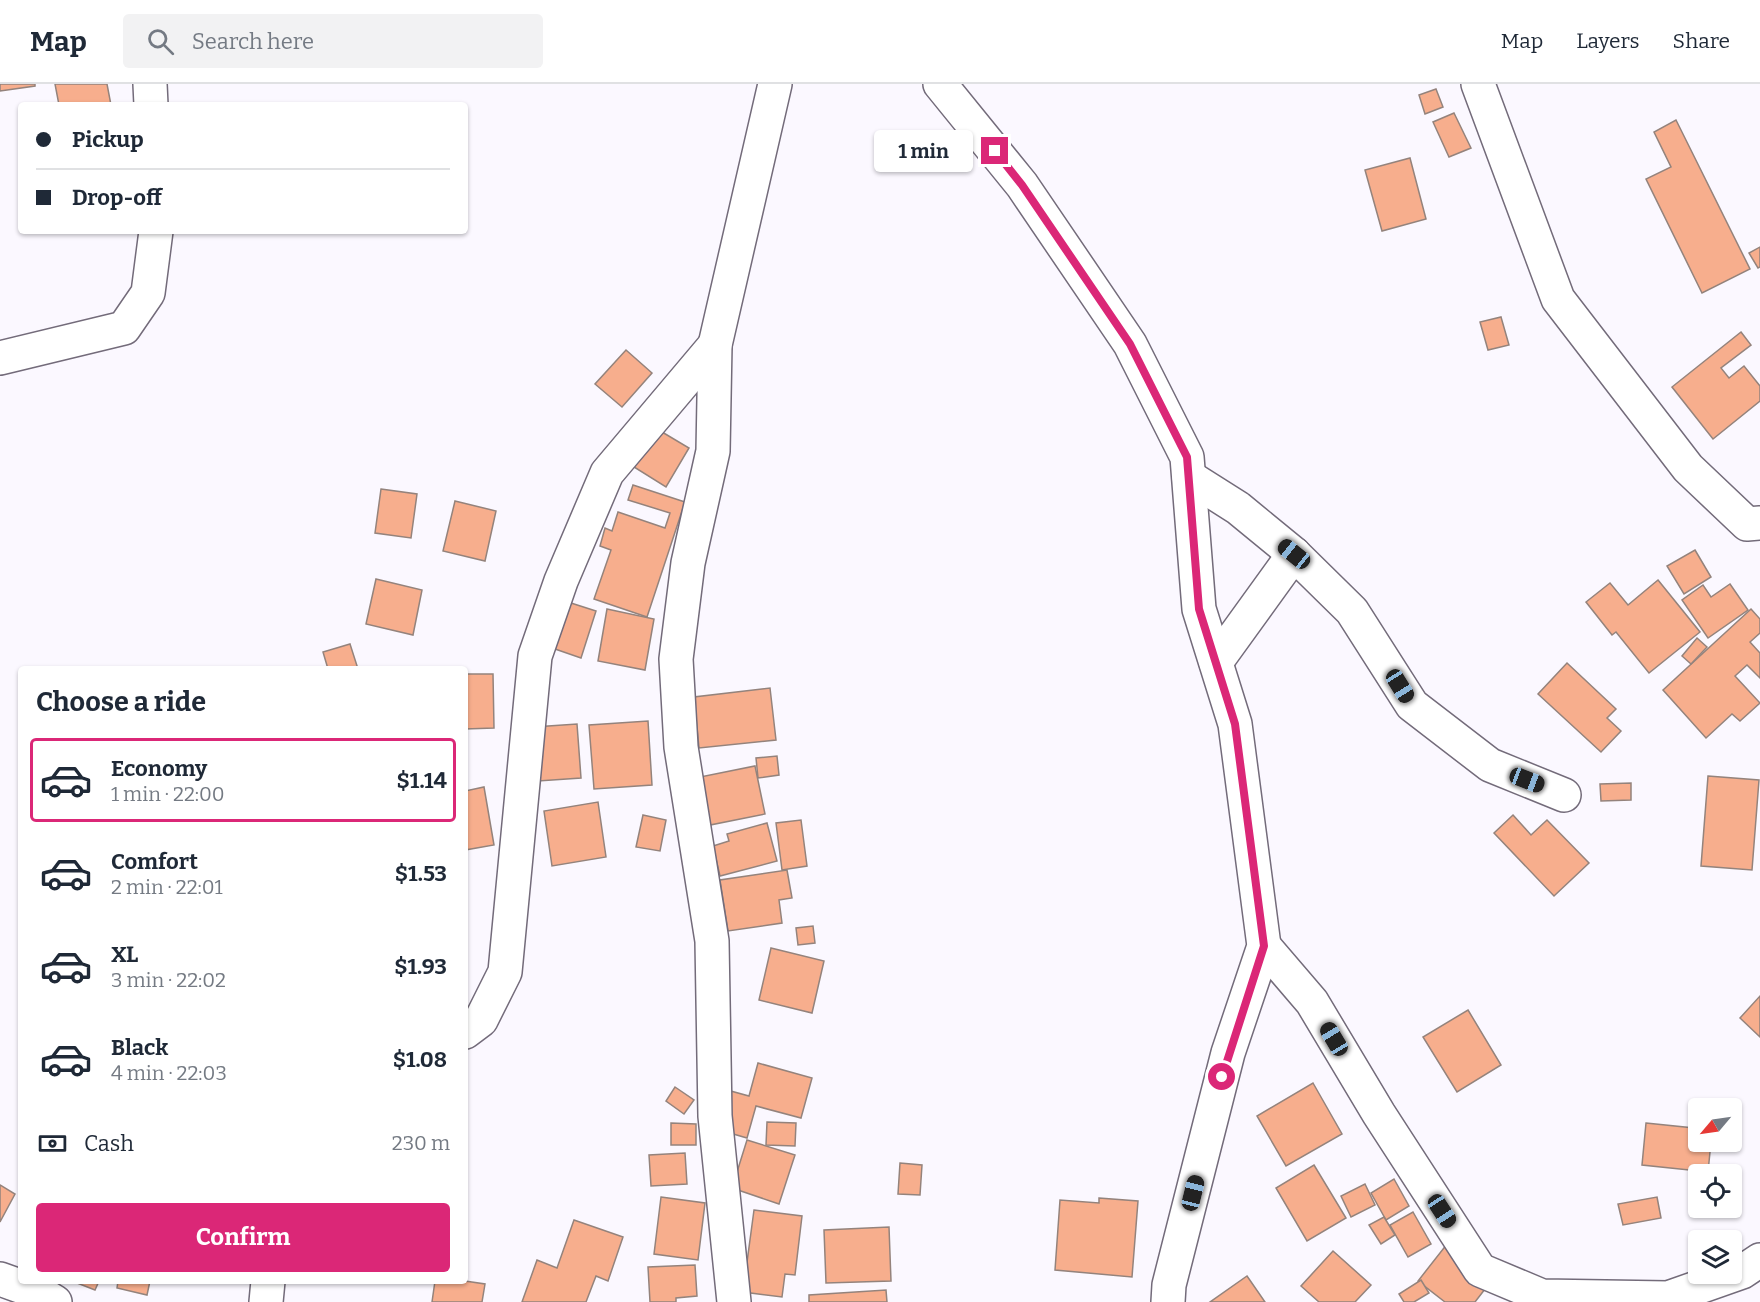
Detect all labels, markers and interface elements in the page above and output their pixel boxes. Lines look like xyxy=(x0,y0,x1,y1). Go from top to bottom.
search box xyxy=(123,14,543,68)
text: Map xyxy=(30,25,87,58)
icon: search xyxy=(144,25,177,58)
text: Search here xyxy=(192,28,314,55)
text: Map xyxy=(1501,28,1543,54)
text: Layers xyxy=(1576,28,1640,54)
text: Share xyxy=(1673,28,1730,54)
text: Pickup xyxy=(72,126,144,153)
callout: 1 min xyxy=(875,130,974,172)
route end xyxy=(981,137,1008,164)
text: 1 min xyxy=(898,139,949,163)
text: Drop-off xyxy=(72,184,162,211)
car xyxy=(1274,536,1314,572)
car xyxy=(1383,666,1417,706)
text: Choose a ride xyxy=(36,686,206,718)
icon: car xyxy=(39,753,93,807)
text: Economy xyxy=(111,755,207,782)
car xyxy=(1507,765,1547,795)
text: $1.14 xyxy=(397,767,447,794)
text: 1 min · 22:00 xyxy=(111,782,225,806)
icon: car xyxy=(39,846,93,900)
text: Comfort xyxy=(111,848,198,875)
text: $1.53 xyxy=(395,860,447,887)
text: 2 min · 22:01 xyxy=(111,875,223,899)
icon: car xyxy=(39,939,93,993)
text: XL xyxy=(111,941,138,968)
text: $1.93 xyxy=(394,953,447,980)
text: 3 min · 22:02 xyxy=(111,968,226,992)
car xyxy=(1317,1019,1351,1059)
icon: car xyxy=(39,1032,93,1086)
text: Black xyxy=(111,1034,168,1061)
text: $1.08 xyxy=(393,1046,447,1073)
text: 4 min · 22:03 xyxy=(111,1061,227,1085)
route start xyxy=(1208,1063,1235,1090)
north arrow xyxy=(1688,1098,1742,1152)
map controls xyxy=(1688,1098,1742,1284)
icon: cash xyxy=(36,1127,69,1160)
text: Cash xyxy=(84,1130,134,1157)
text: 230 m xyxy=(392,1131,450,1155)
button: locate xyxy=(1688,1164,1742,1218)
car xyxy=(1180,1173,1206,1213)
car xyxy=(1425,1191,1459,1231)
button: Confirm xyxy=(36,1203,450,1272)
button: layers xyxy=(1688,1230,1742,1284)

